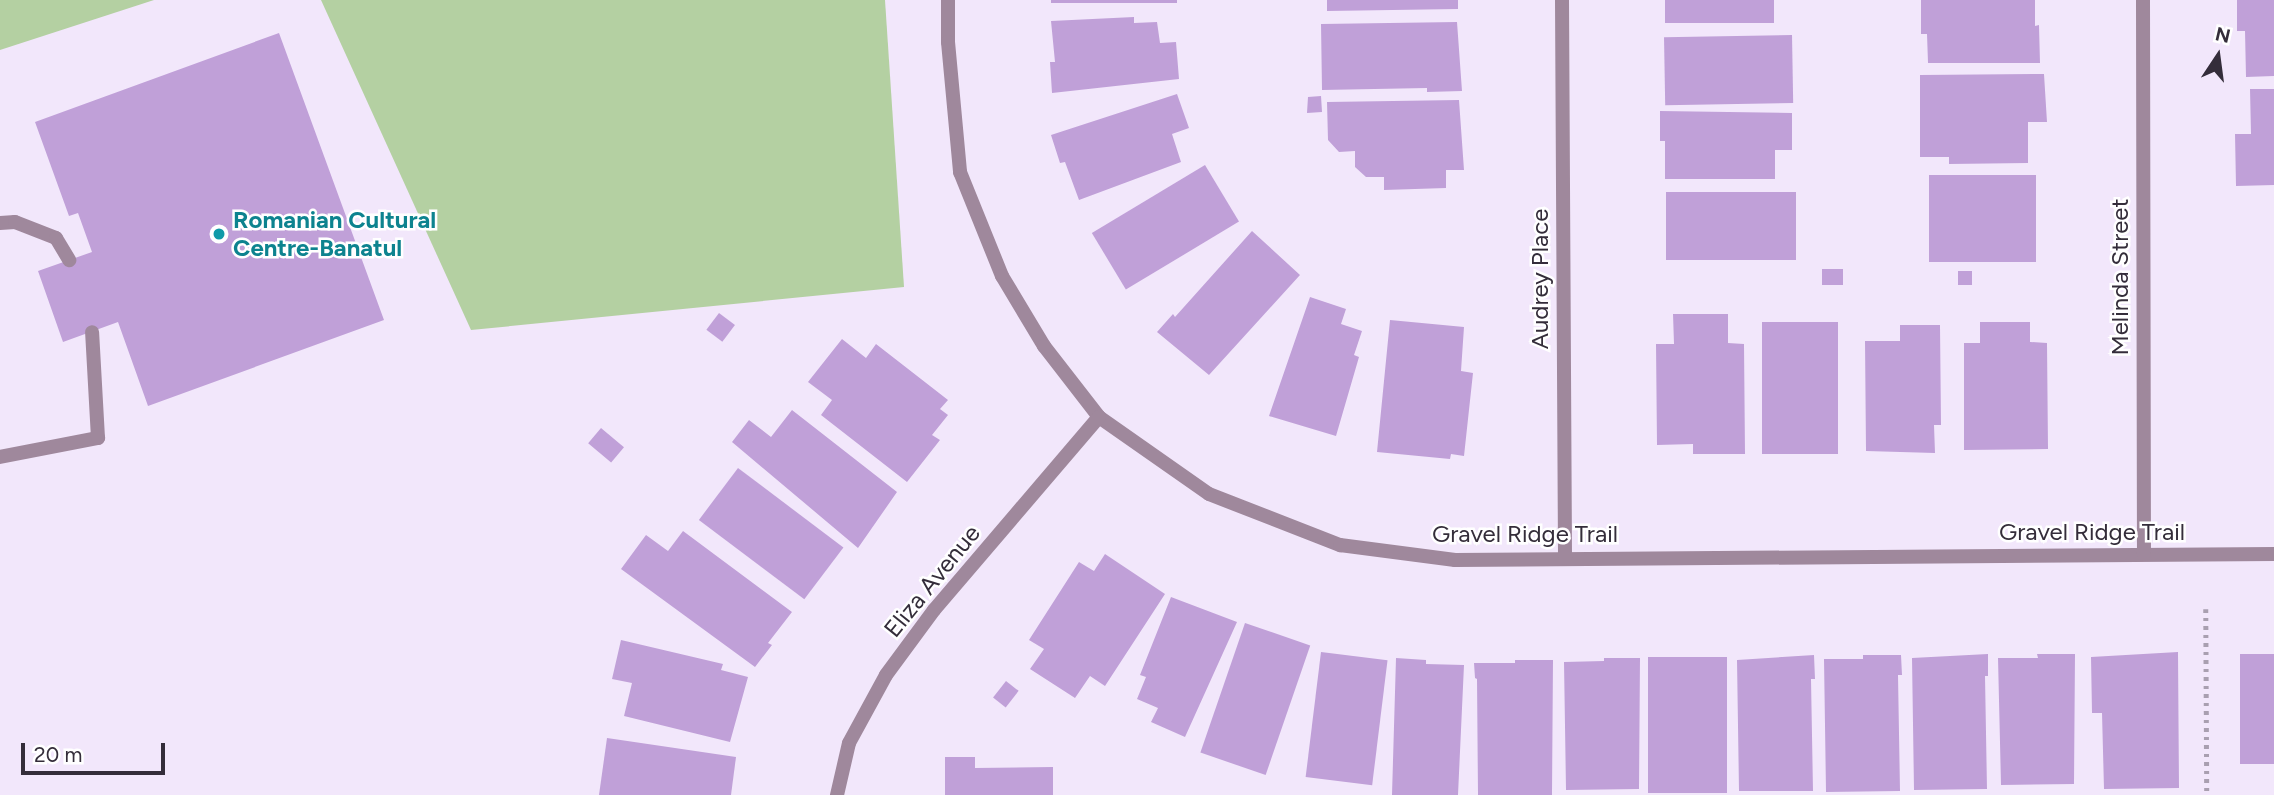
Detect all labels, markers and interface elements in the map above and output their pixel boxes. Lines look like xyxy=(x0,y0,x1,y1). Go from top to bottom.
north arrow xyxy=(2183,21,2253,91)
text: N xyxy=(2213,22,2233,48)
street label: Melinda Street xyxy=(2106,198,2134,356)
place label: Romanian Cultural Centre-Banatul xyxy=(233,206,436,262)
street label: Audrey Place xyxy=(1526,209,1554,349)
marker: Romanian Cultural Centre-Banatul xyxy=(211,226,227,242)
street label: Gravel Ridge Trail xyxy=(1999,518,2185,546)
street label: Eliza Avenue xyxy=(878,519,986,643)
street label: Gravel Ridge Trail xyxy=(1432,520,1618,548)
scale bar xyxy=(24,728,168,772)
text: 20 m xyxy=(34,742,82,767)

